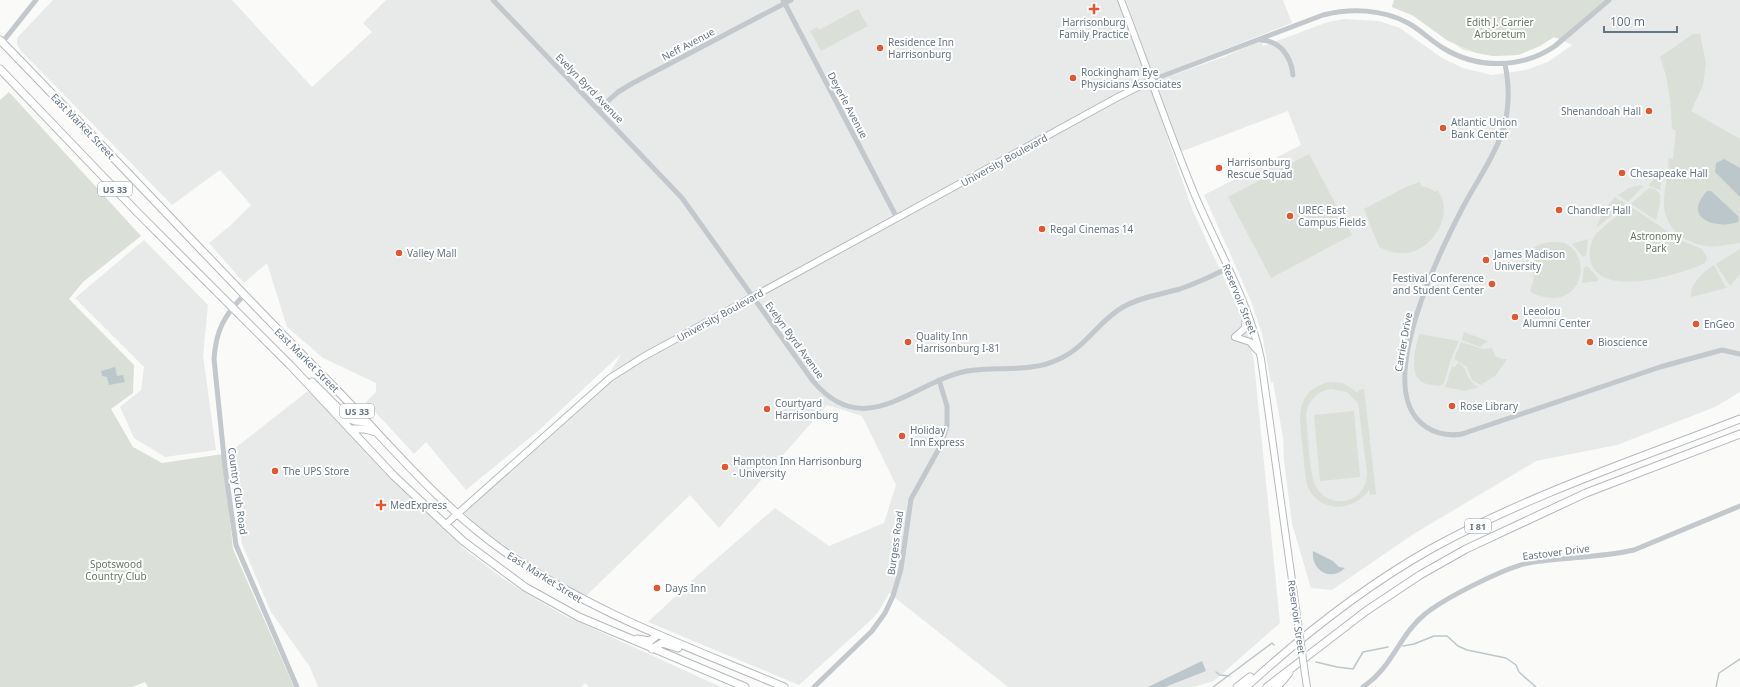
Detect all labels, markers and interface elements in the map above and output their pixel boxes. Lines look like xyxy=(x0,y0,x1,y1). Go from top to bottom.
marker: Harrisonburg Family Practice xyxy=(1088,3,1100,15)
scale bar xyxy=(1604,8,1677,34)
text: 100 m xyxy=(1610,13,1645,30)
place label: Harrisonburg Family Practice xyxy=(1059,15,1129,41)
park label: Edith J. Carrier Arboretum xyxy=(1466,15,1534,41)
street label: Neff Avenue xyxy=(659,24,717,64)
place label: Residence Inn Harrisonburg xyxy=(888,35,954,61)
marker: Residence Inn Harrisonburg xyxy=(875,43,885,53)
street label: Evelyn Byrd Avenue xyxy=(553,50,627,126)
place label: Rockingham Eye Physicians Associates xyxy=(1081,65,1182,91)
street label: Deyerle Avenue xyxy=(825,69,872,141)
marker: Rockingham Eye Physicians Associates xyxy=(1068,73,1078,83)
street label: East Market Street xyxy=(48,90,118,162)
place label: Shenandoah Hall xyxy=(1561,104,1641,118)
marker: Shenandoah Hall xyxy=(1644,106,1654,116)
place label: Atlantic Union Bank Center xyxy=(1451,115,1517,141)
marker: Atlantic Union Bank Center xyxy=(1438,123,1448,133)
street label: University Boulevard xyxy=(958,130,1050,190)
place label: Harrisonburg Rescue Squad xyxy=(1227,155,1292,181)
marker: Harrisonburg Rescue Squad xyxy=(1214,163,1224,173)
place label: Chesapeake Hall xyxy=(1630,166,1708,180)
marker: Chesapeake Hall xyxy=(1617,168,1627,178)
road number: US 33 xyxy=(98,182,132,196)
place label: UREC East Campus Fields xyxy=(1298,203,1366,229)
place label: Chandler Hall xyxy=(1567,203,1631,217)
marker: Chandler Hall xyxy=(1554,205,1564,215)
marker: UREC East Campus Fields xyxy=(1285,211,1295,221)
place label: Regal Cinemas 14 xyxy=(1050,222,1134,236)
marker: Regal Cinemas 14 xyxy=(1037,224,1047,234)
park label: Astronomy Park xyxy=(1630,229,1683,255)
place label: Valley Mall xyxy=(407,246,457,260)
place label: James Madison University xyxy=(1493,247,1565,273)
marker: Valley Mall xyxy=(394,248,404,258)
marker: James Madison University xyxy=(1481,255,1491,265)
street label: Reservoir Street xyxy=(1220,262,1261,337)
place label: Festival Conference and Student Center xyxy=(1392,271,1484,297)
marker: Festival Conference and Student Center xyxy=(1487,279,1497,289)
street label: University Boulevard xyxy=(674,285,766,345)
street label: Evelyn Byrd Avenue xyxy=(762,299,828,382)
place label: Leeolou Alumni Center xyxy=(1523,304,1590,330)
street label: Carrier Drive xyxy=(1391,311,1415,373)
marker: Leeolou Alumni Center xyxy=(1510,312,1520,322)
place label: EnGeo xyxy=(1704,317,1735,331)
marker: EnGeo xyxy=(1691,319,1701,329)
street label: East Market Street xyxy=(272,325,343,396)
place label: Quality Inn Harrisonburg I-81 xyxy=(916,329,1000,355)
place label: Bioscience xyxy=(1598,335,1648,349)
marker: Quality Inn Harrisonburg I-81 xyxy=(903,337,913,347)
marker: Bioscience xyxy=(1585,337,1595,347)
place label: Courtyard Harrisonburg xyxy=(775,396,838,422)
place label: Rose Library xyxy=(1460,399,1519,413)
marker: Rose Library xyxy=(1447,401,1457,411)
road number: US 33 xyxy=(340,404,374,418)
marker: Courtyard Harrisonburg xyxy=(762,404,772,414)
place label: Holiday Inn Express xyxy=(910,423,965,449)
marker: Holiday Inn Express xyxy=(897,431,907,441)
street label: Country Club Road xyxy=(225,446,251,536)
place label: Hampton Inn Harrisonburg - University xyxy=(733,454,862,480)
marker: Hampton Inn Harrisonburg - University xyxy=(720,462,730,472)
place label: The UPS Store xyxy=(283,464,350,478)
marker: The UPS Store xyxy=(270,466,280,476)
place label: MedExpress xyxy=(390,498,447,512)
marker: MedExpress xyxy=(375,499,387,511)
street label: Burgess Road xyxy=(884,510,906,576)
road number: I 81 xyxy=(1465,519,1491,533)
street label: Eastover Drive xyxy=(1522,541,1591,563)
street label: East Market Street xyxy=(505,548,586,606)
park label: Spotswood Country Club xyxy=(85,557,147,583)
street label: Reservoir Street xyxy=(1285,579,1309,655)
place label: Days Inn xyxy=(665,581,706,595)
marker: Days Inn xyxy=(652,583,662,593)

